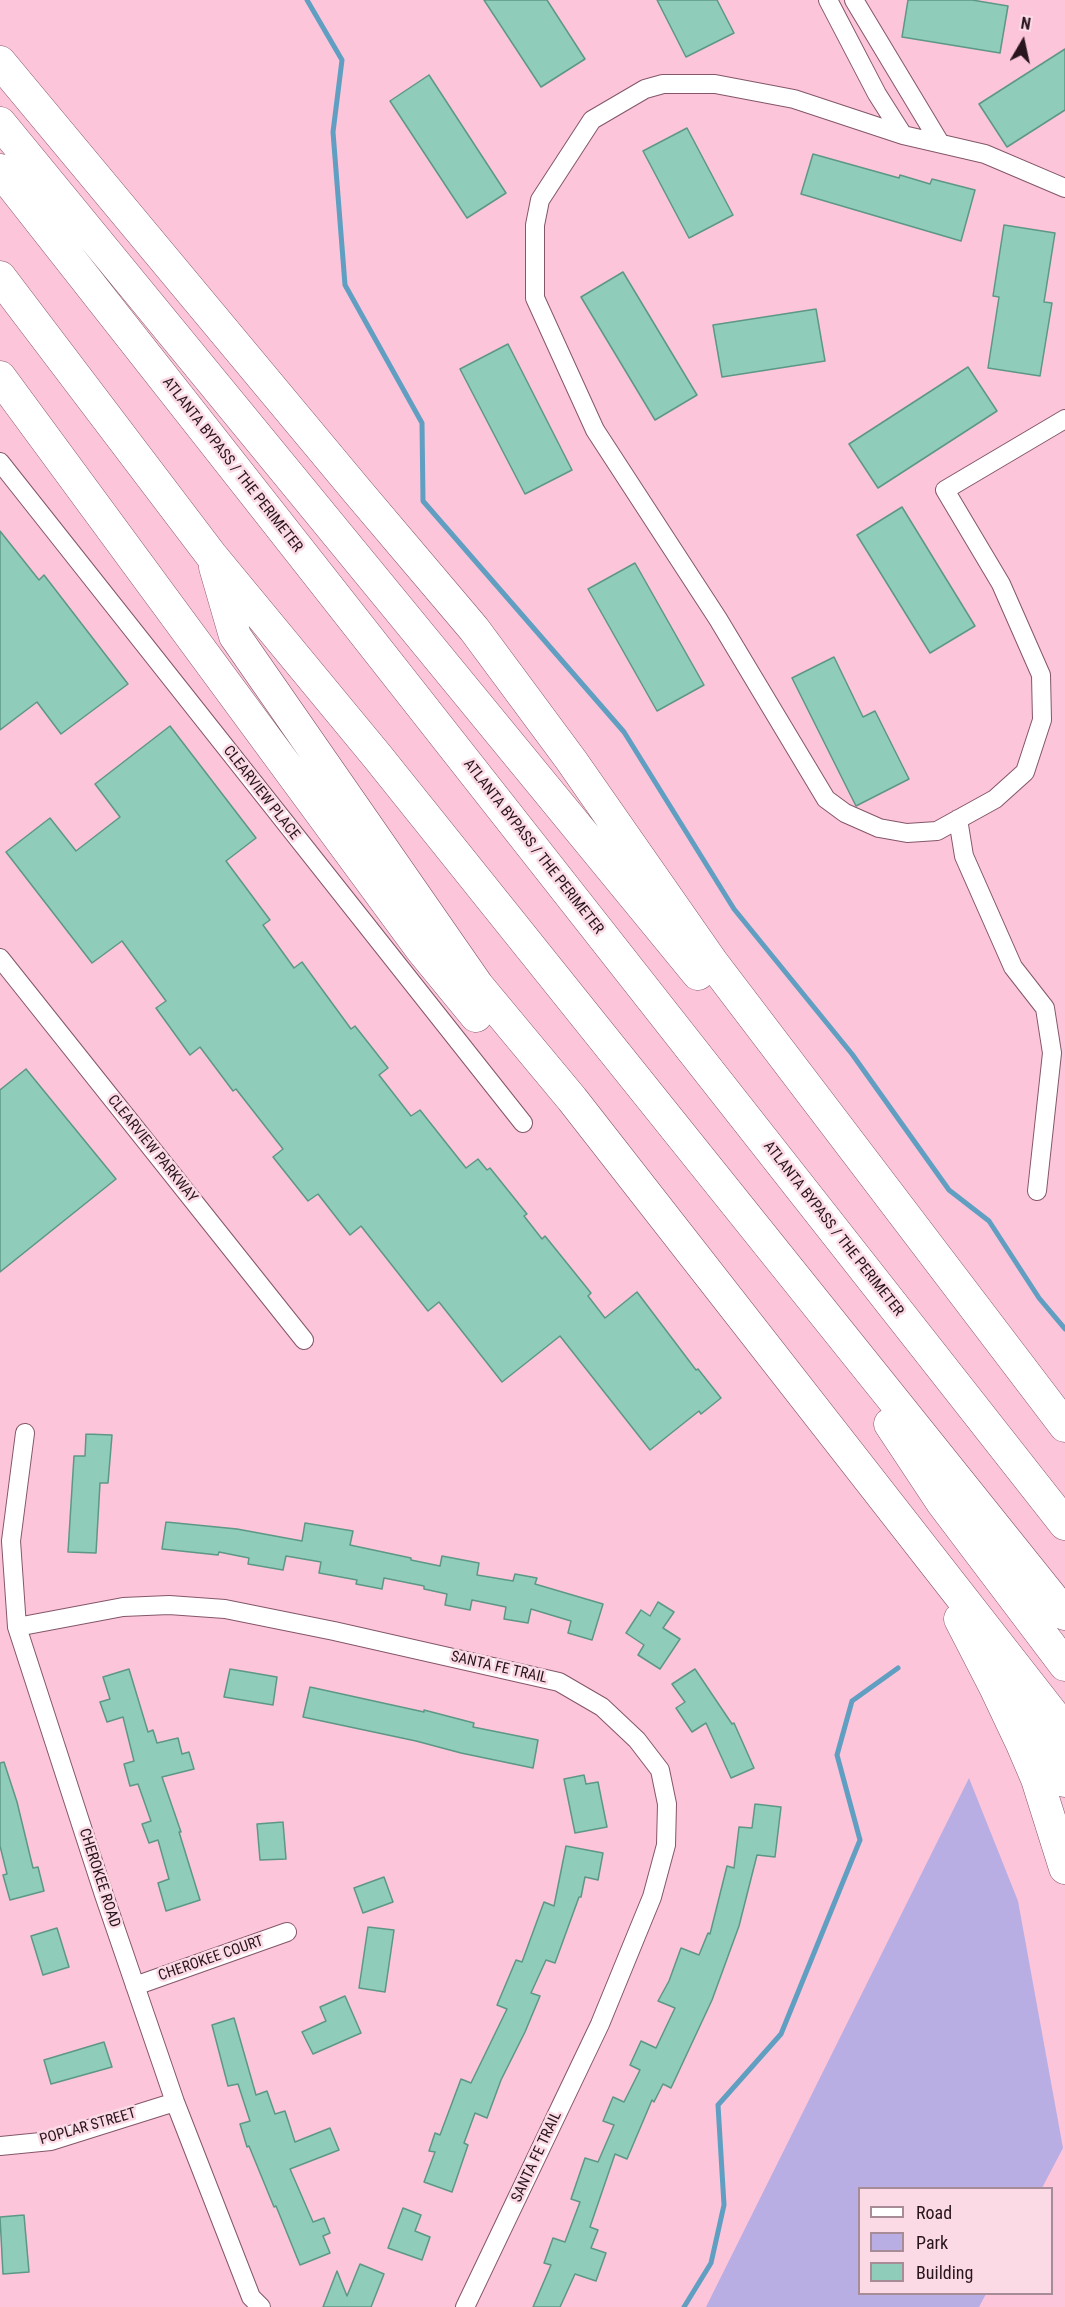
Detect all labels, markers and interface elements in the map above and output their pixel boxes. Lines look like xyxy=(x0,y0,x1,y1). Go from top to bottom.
north arrow xyxy=(993,12,1053,72)
text: N xyxy=(1020,14,1032,34)
street label: ATLANTA BYPASS / THE PERIMETER xyxy=(158,374,306,556)
street label: CLEARVIEW PLACE xyxy=(219,742,303,844)
street label: ATLANTA BYPASS / THE PERIMETER xyxy=(459,756,607,938)
street label: CLEARVIEW PARKWAY xyxy=(103,1092,201,1206)
street label: ATLANTA BYPASS / THE PERIMETER xyxy=(759,1138,907,1320)
street label: SANTA FE TRAIL xyxy=(449,1648,549,1688)
street label: CHEROKEE ROAD xyxy=(75,1826,123,1930)
street label: CHEROKEE COURT xyxy=(156,1933,266,1985)
street label: POPLAR STREET xyxy=(38,2105,138,2149)
street label: SANTA FE TRAIL xyxy=(508,2109,566,2205)
legend xyxy=(858,2187,1053,2295)
text: Road xyxy=(916,2202,952,2223)
text: Park xyxy=(916,2232,948,2253)
text: Building xyxy=(916,2262,973,2283)

